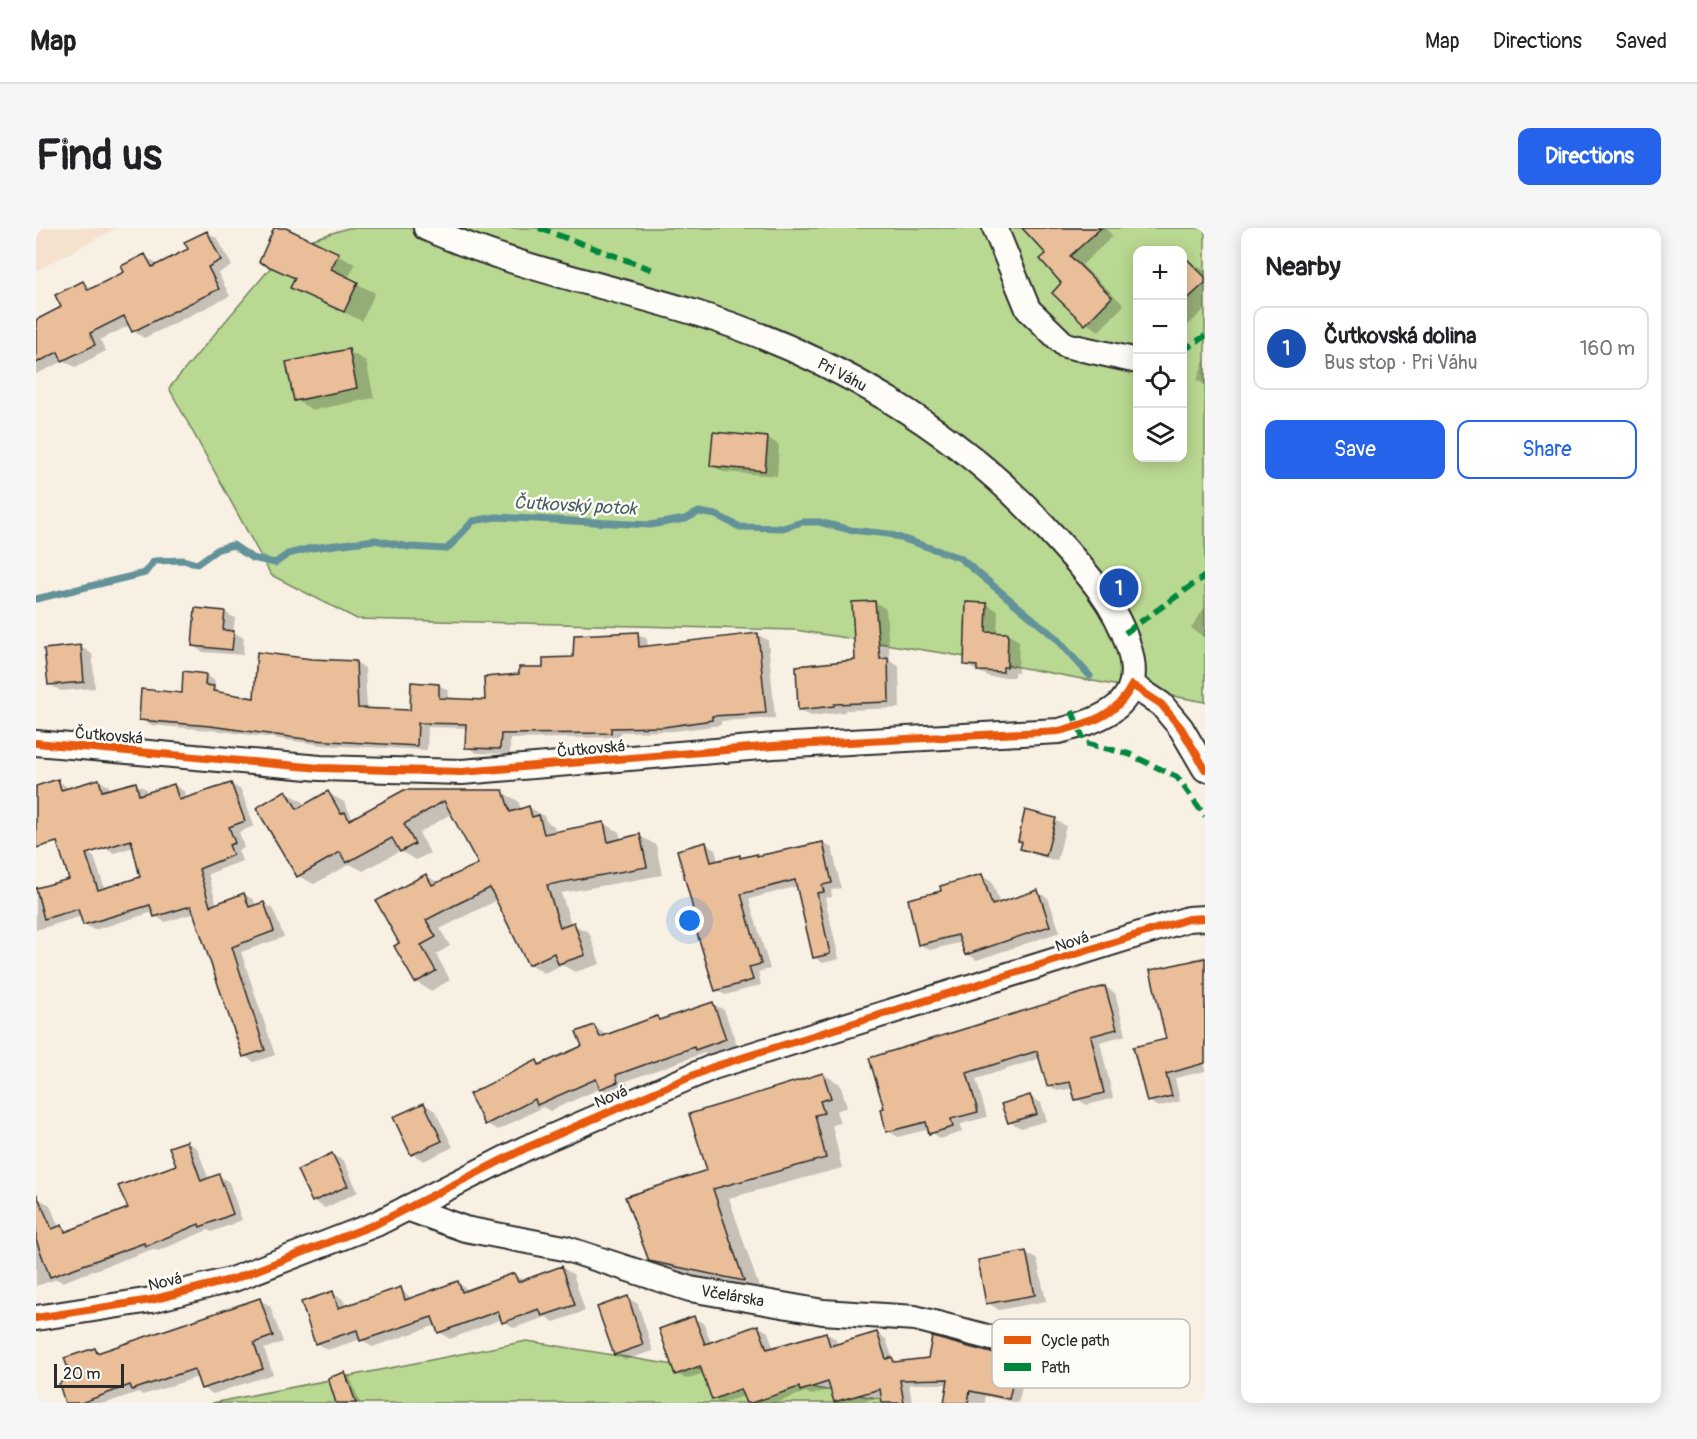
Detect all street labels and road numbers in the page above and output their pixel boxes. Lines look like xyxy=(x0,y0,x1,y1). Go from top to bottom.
street label: Pri Váhu xyxy=(814,354,870,396)
street label: Čutkovská xyxy=(74,723,144,749)
street label: Čutkovská xyxy=(556,736,626,762)
street label: Nová xyxy=(1053,927,1091,957)
street label: Nová xyxy=(591,1081,631,1113)
street label: Nová xyxy=(146,1268,184,1296)
street label: Včelárska xyxy=(699,1281,766,1312)

